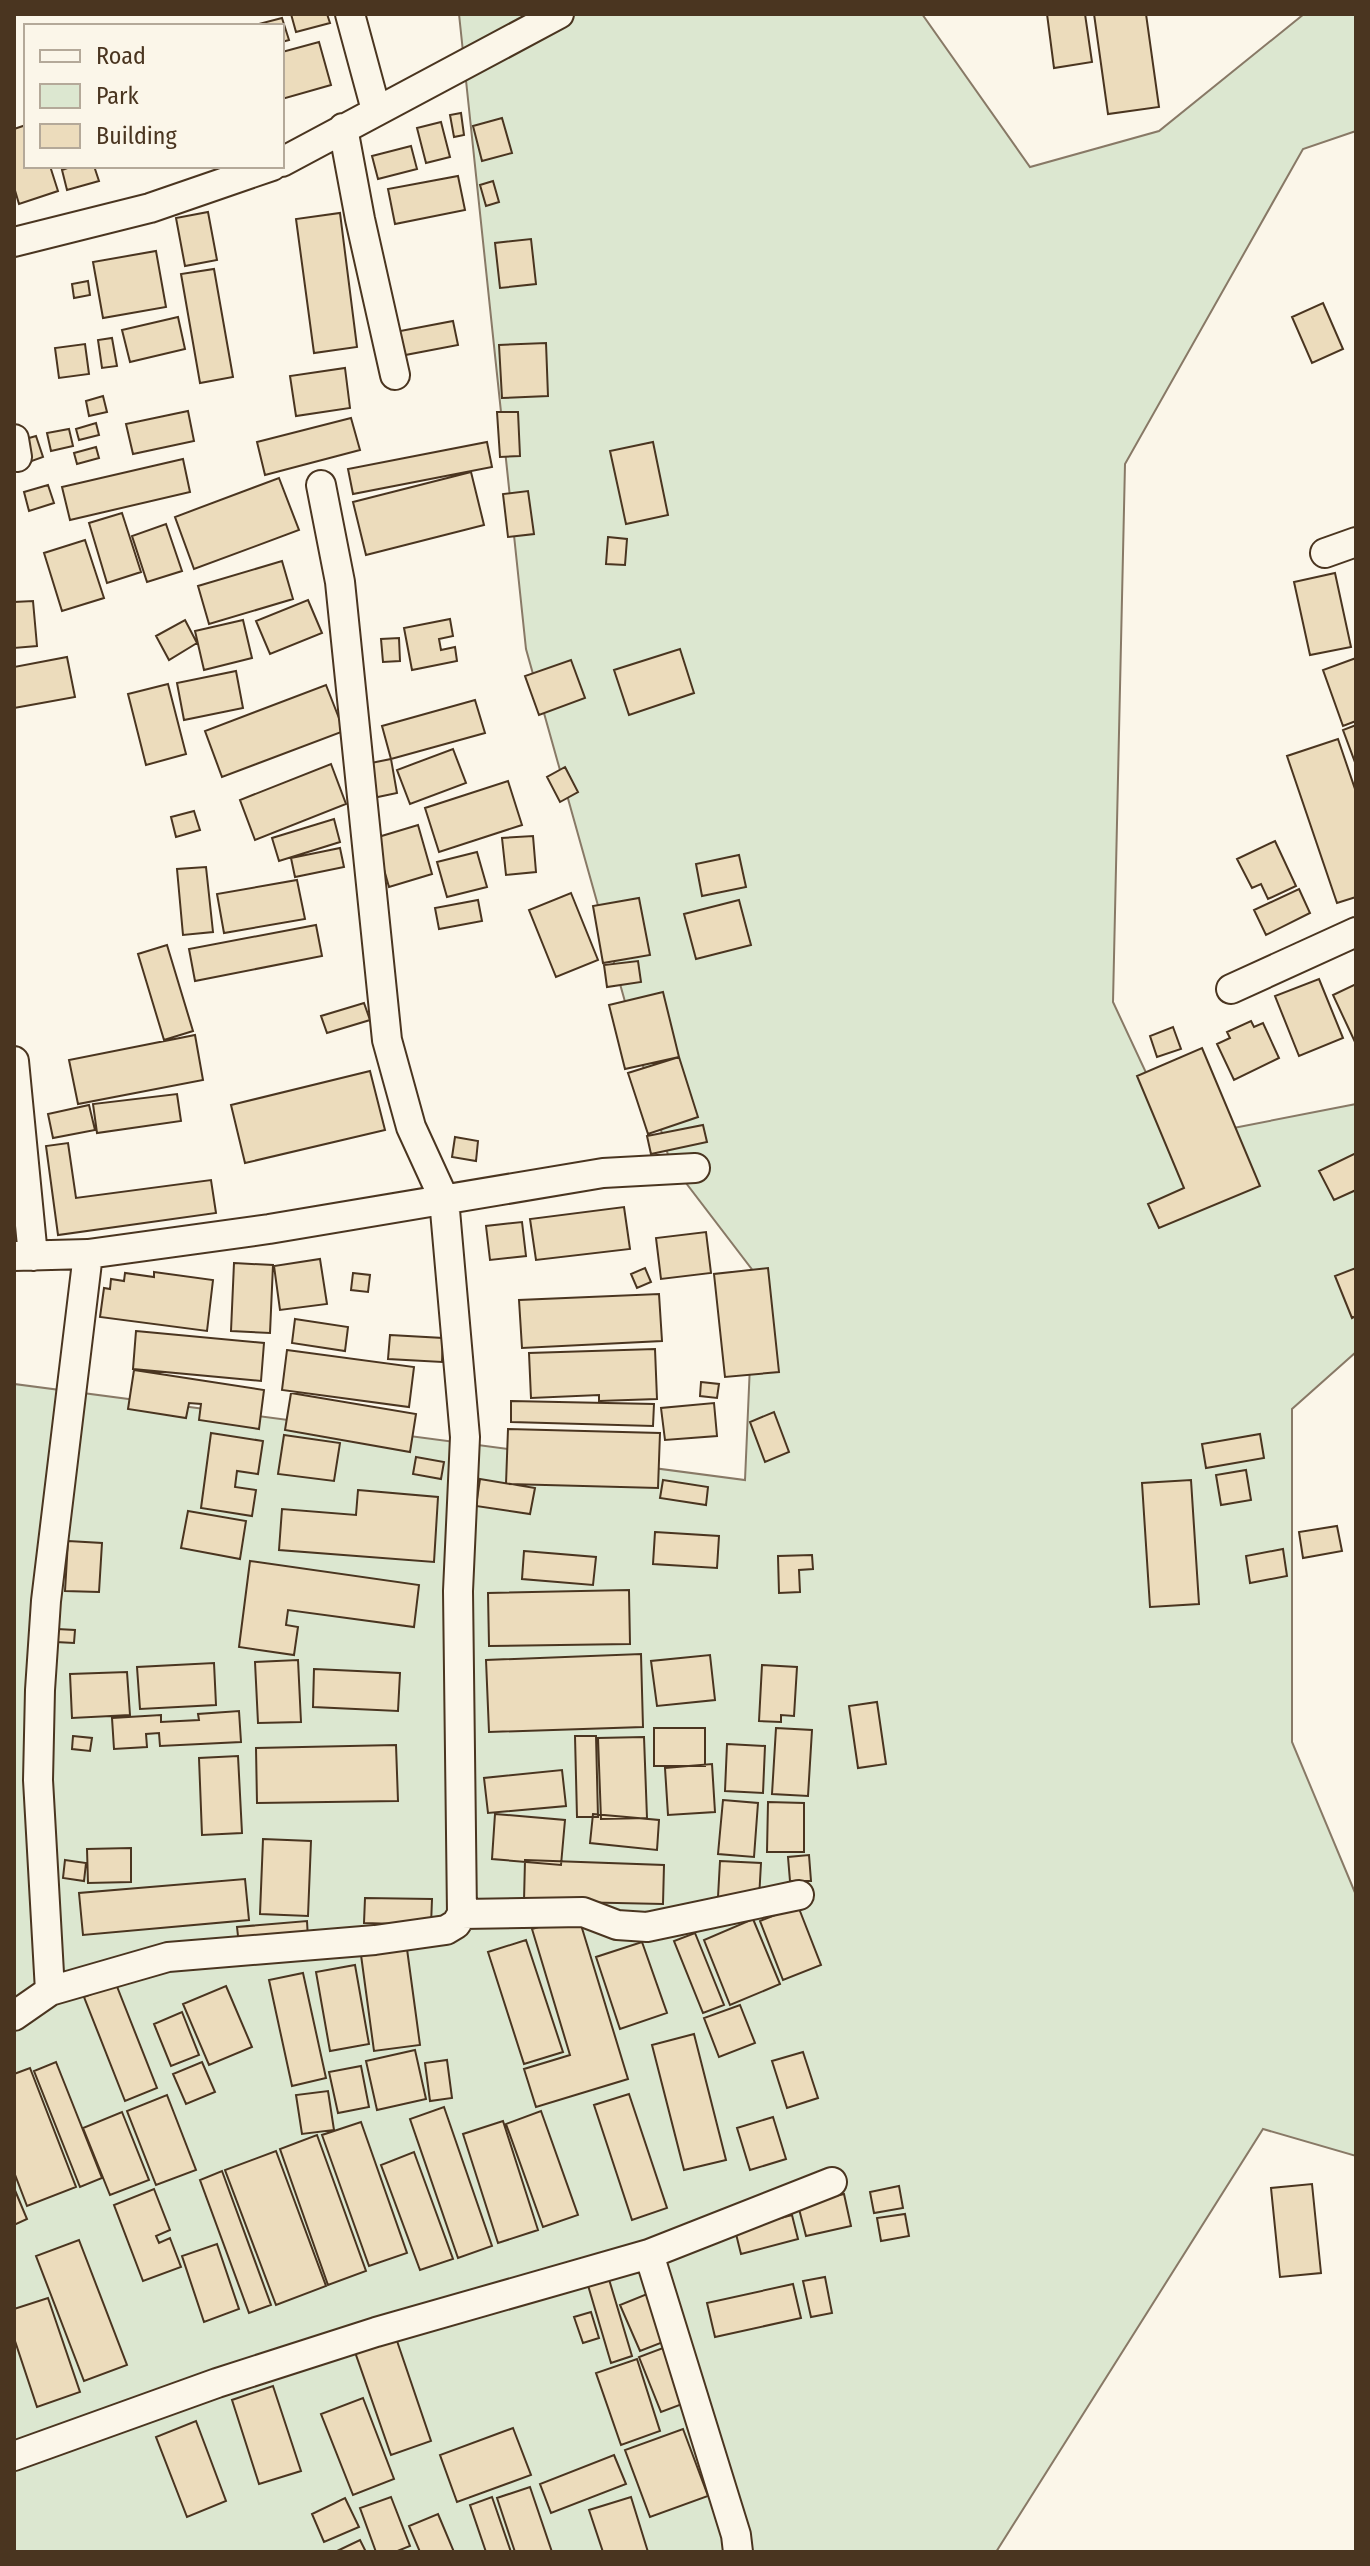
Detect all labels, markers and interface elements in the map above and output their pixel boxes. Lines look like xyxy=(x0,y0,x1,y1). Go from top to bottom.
legend xyxy=(24,24,284,168)
text: Road xyxy=(96,42,146,70)
text: Park xyxy=(96,82,139,110)
text: Building xyxy=(96,122,178,150)

